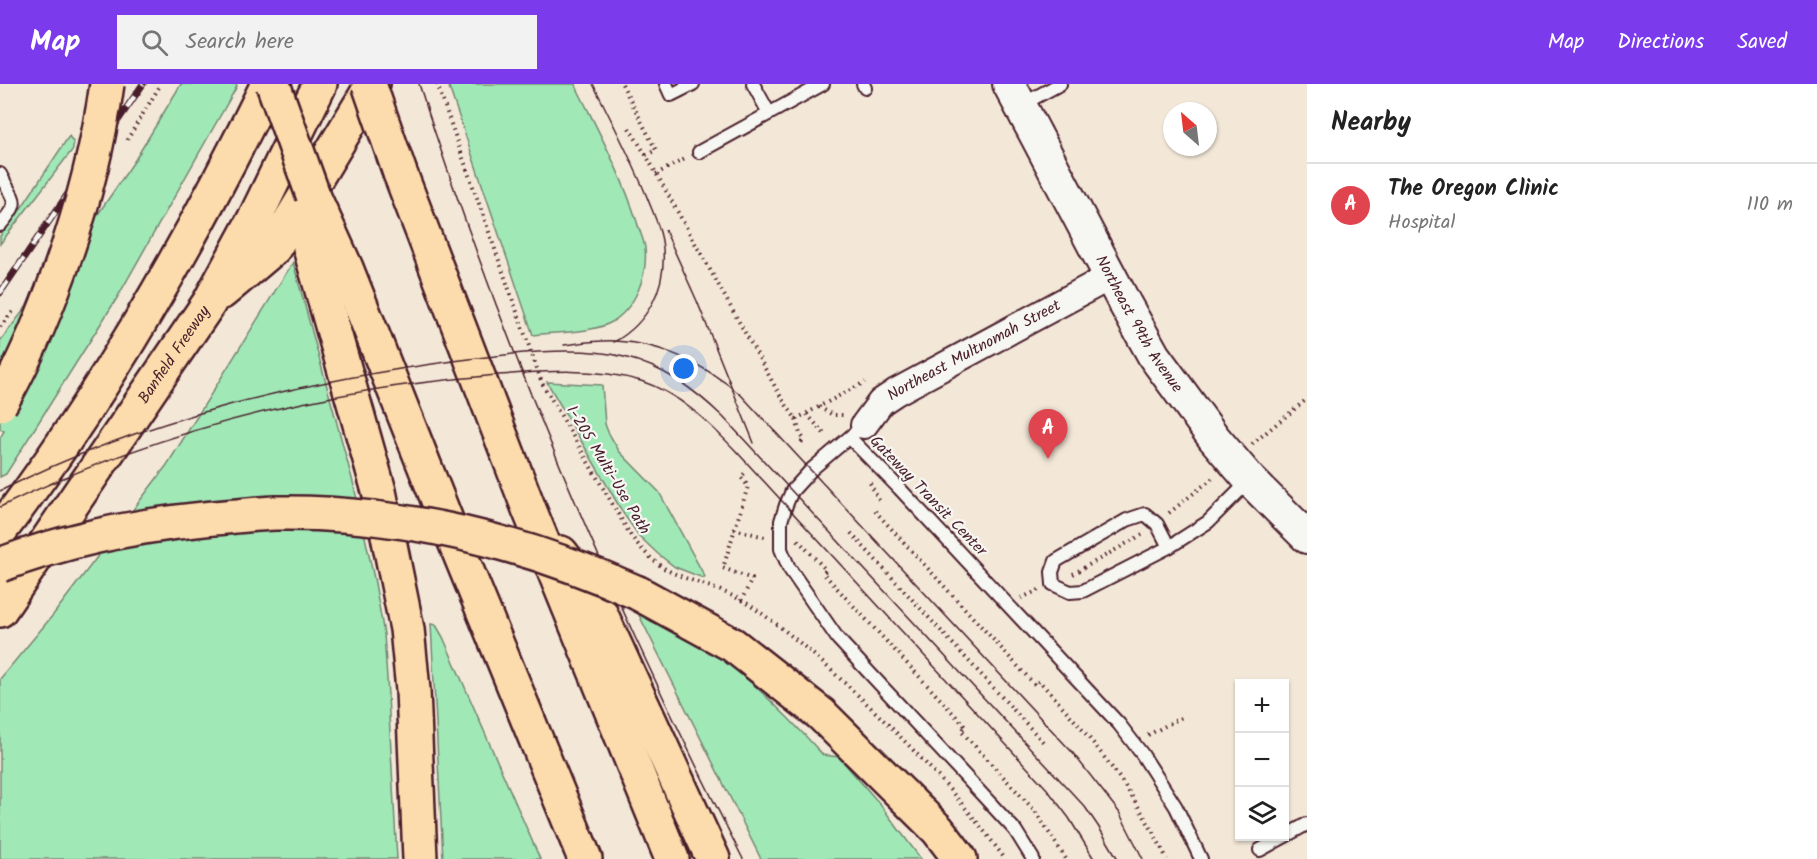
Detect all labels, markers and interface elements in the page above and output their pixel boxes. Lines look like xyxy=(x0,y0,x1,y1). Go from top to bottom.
search box xyxy=(117,15,537,69)
text: Map xyxy=(30,20,81,65)
text: Search here xyxy=(186,25,294,60)
icon: search xyxy=(138,26,171,59)
text: Map xyxy=(1548,26,1584,59)
text: Directions xyxy=(1617,26,1704,59)
text: Saved xyxy=(1737,26,1787,59)
north arrow xyxy=(1163,102,1217,156)
text: Nearby xyxy=(1331,102,1411,144)
text: The Oregon Clinic xyxy=(1388,172,1559,207)
text: A xyxy=(1344,189,1357,221)
text: 110 m xyxy=(1747,189,1793,221)
text: Hospital xyxy=(1388,207,1455,239)
street label: Northeast 99th Avenue xyxy=(1089,251,1189,398)
street label: Northeast Multnomah Street xyxy=(882,292,1066,407)
street label: Banfield Freeway xyxy=(131,300,217,409)
your location xyxy=(669,354,698,383)
street label: I-205 Multi-Use Path xyxy=(559,400,657,540)
pin: A xyxy=(1028,410,1068,459)
street label: Gateway Transit Center xyxy=(863,430,994,563)
map controls xyxy=(1235,679,1289,841)
button: + xyxy=(1235,679,1289,733)
button: − xyxy=(1235,733,1289,787)
button: layers xyxy=(1235,787,1289,841)

